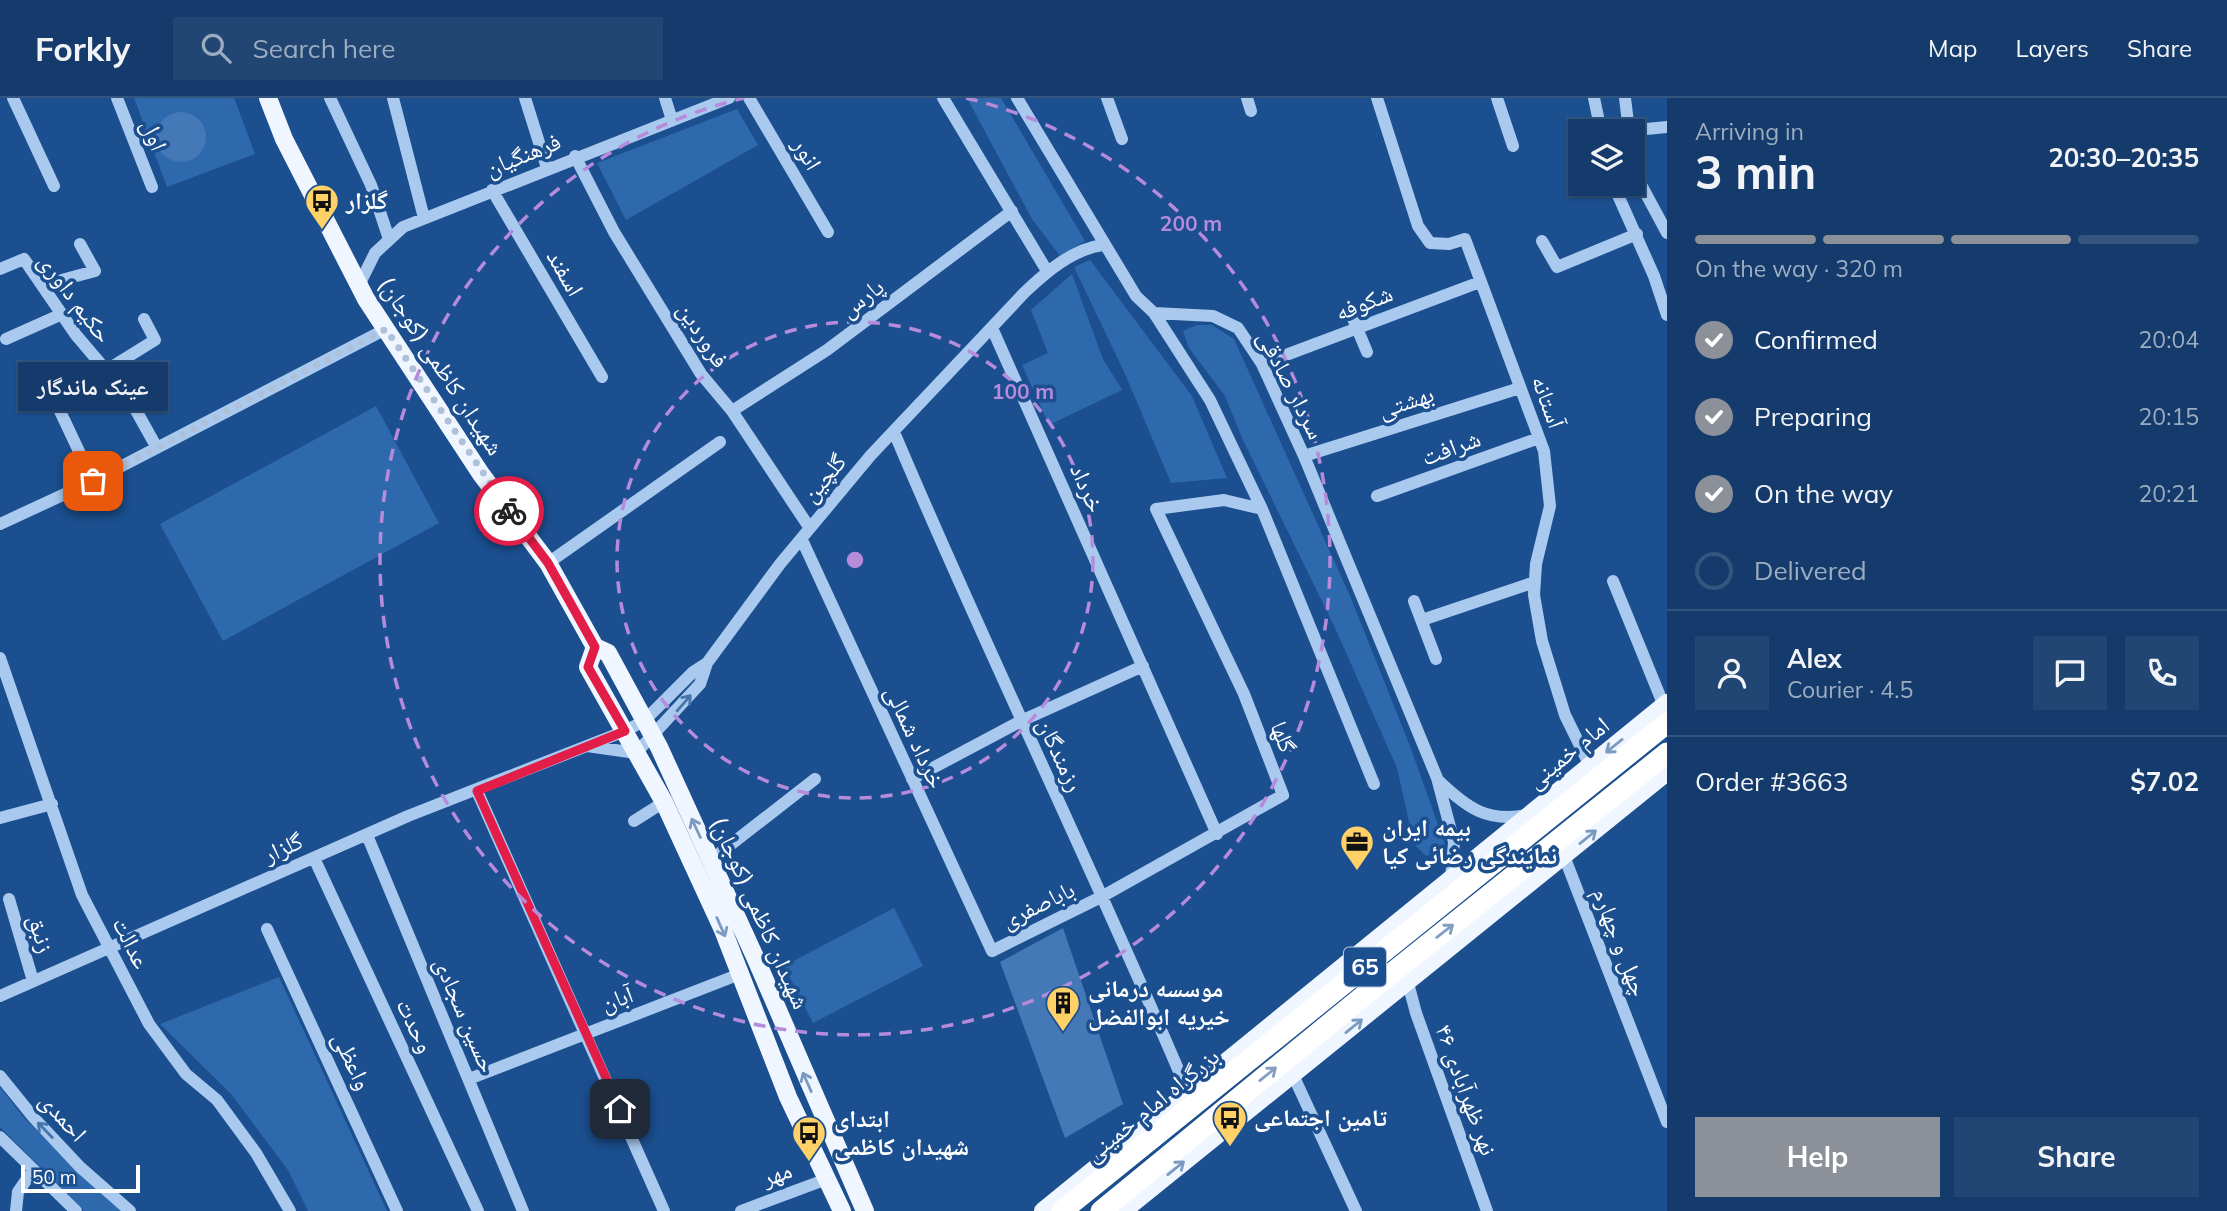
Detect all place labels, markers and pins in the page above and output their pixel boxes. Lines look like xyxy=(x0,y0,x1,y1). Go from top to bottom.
bus stop icon: گلزار xyxy=(303,182,341,231)
place label: گلزار xyxy=(345,185,388,215)
callout: عینک ماندگار xyxy=(18,362,168,411)
pin xyxy=(63,451,123,511)
centre of rings xyxy=(843,548,867,572)
place label: بیمه ایران نمایندگی رضائی کيا xyxy=(1382,812,1557,870)
office icon: بیمه ایران نمایندگی رضائی کيا xyxy=(1338,823,1376,872)
place label: موسسه درمانی خیریه ابوالفضل xyxy=(1088,973,1230,1031)
building icon: موسسه درمانی خیریه ابوالفضل xyxy=(1044,984,1082,1033)
pin xyxy=(590,1079,650,1139)
bus stop icon: تامین اجتماعی xyxy=(1211,1099,1249,1148)
place label: تامین اجتماعی xyxy=(1254,1102,1387,1132)
place label: ابتدای شهیدان کاظمی xyxy=(834,1103,969,1161)
bus stop icon: ابتدای شهیدان کاظمی xyxy=(790,1114,828,1163)

